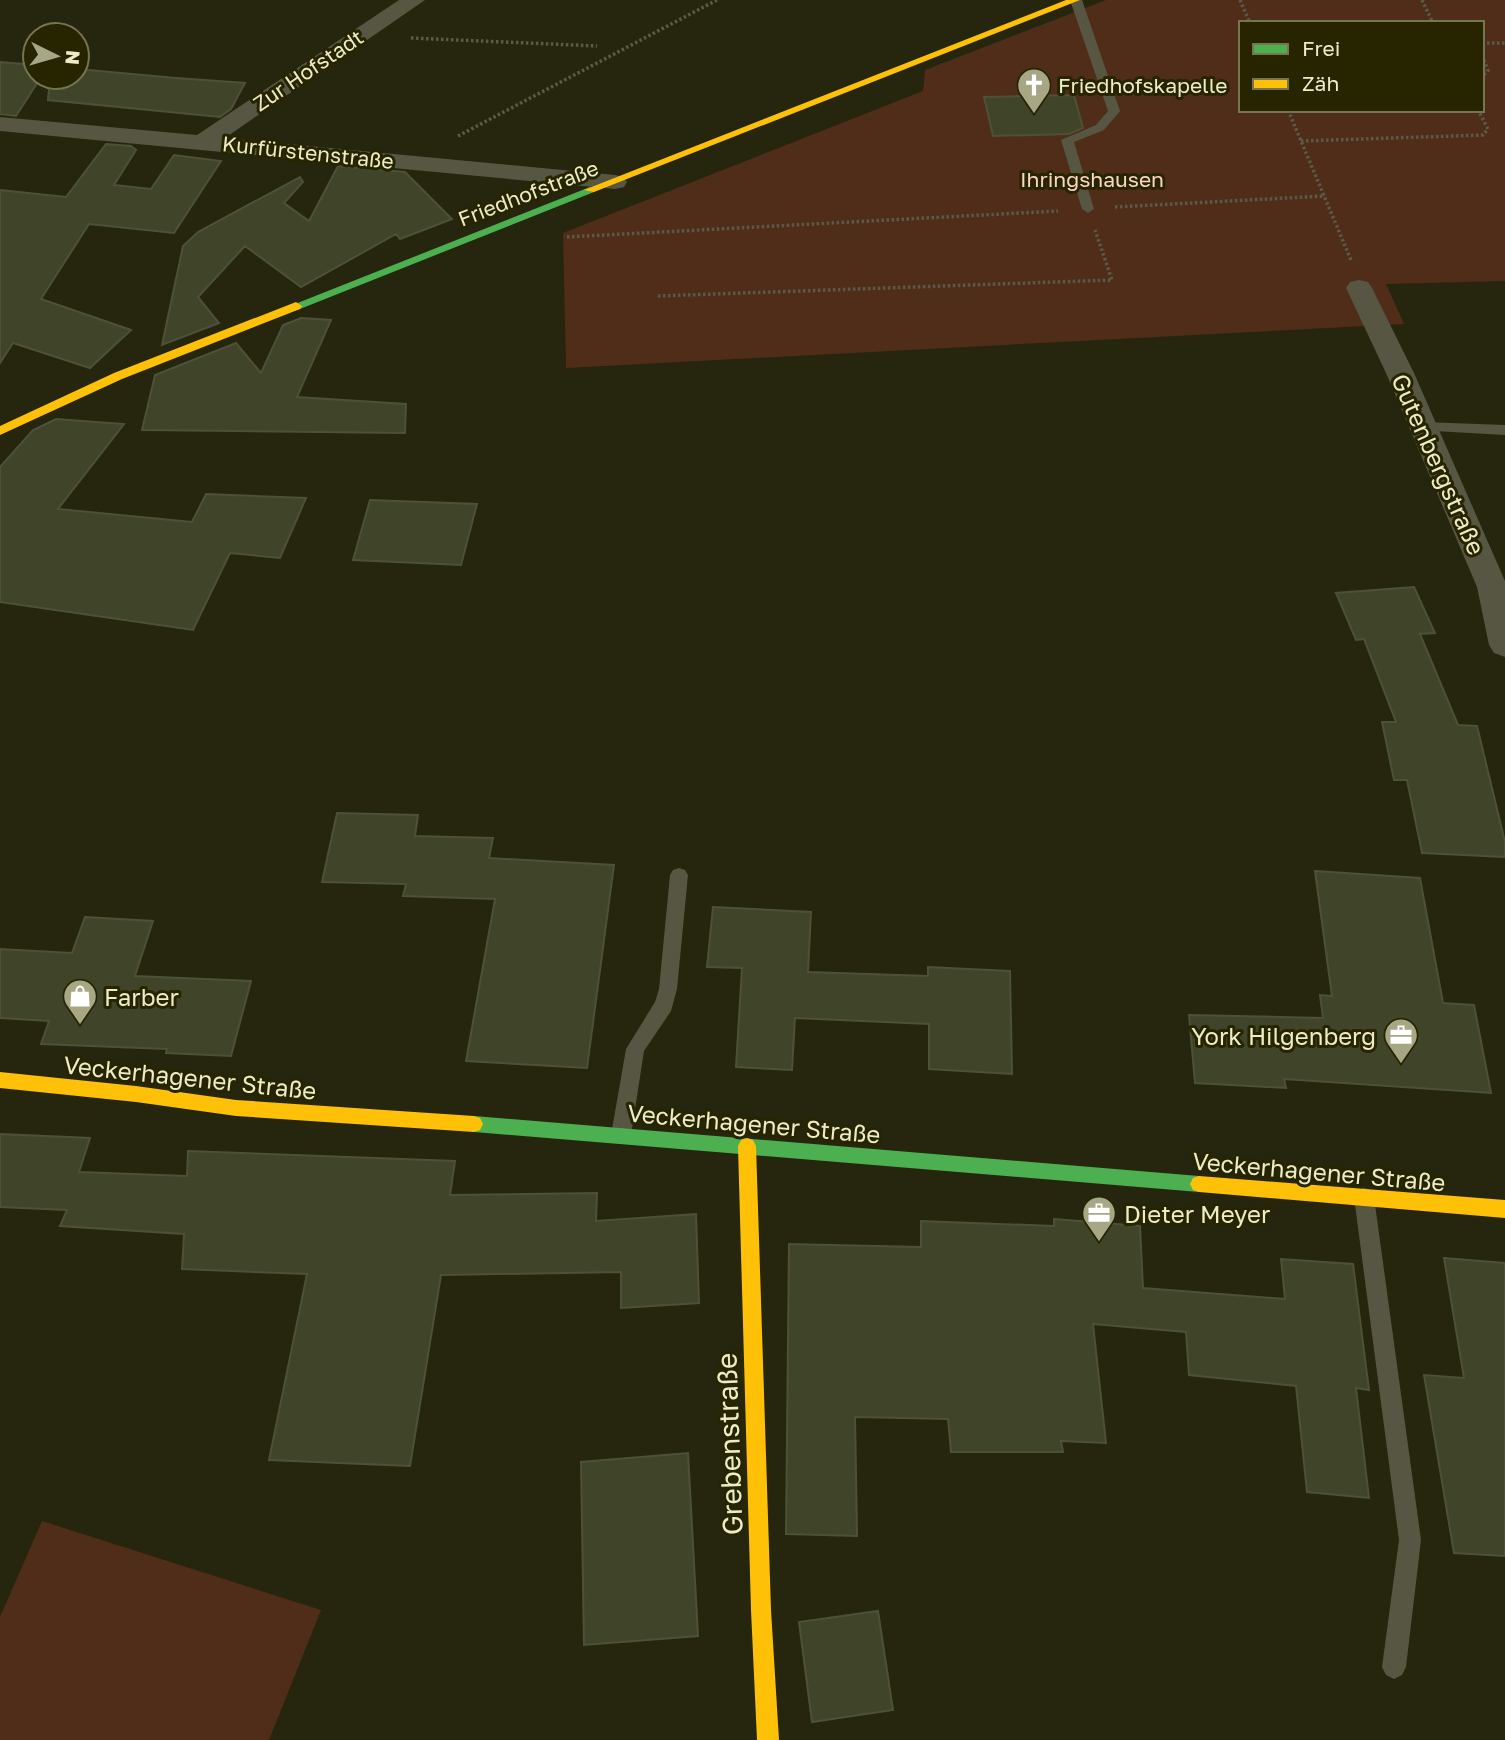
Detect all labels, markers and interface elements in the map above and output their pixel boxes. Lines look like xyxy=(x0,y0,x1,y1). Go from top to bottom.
north arrow xyxy=(21,21,91,91)
legend xyxy=(1239,21,1484,112)
street label: Zur Hofstadt xyxy=(248,24,368,116)
text: Frei xyxy=(1302,35,1340,61)
text: N xyxy=(61,49,86,66)
church icon: Friedhofskapelle xyxy=(1015,66,1053,115)
text: Zäh xyxy=(1302,70,1339,96)
place label: Friedhofskapelle xyxy=(1058,72,1228,98)
street label: Kurfürstenstraße xyxy=(221,130,395,174)
street label: Friedhofstraße xyxy=(454,154,602,232)
park label: Ihringshausen xyxy=(1020,166,1164,192)
street label: Gutenbergstraße xyxy=(1386,369,1492,559)
shop icon: Farber xyxy=(61,977,99,1026)
place label: Farber xyxy=(104,982,179,1011)
office icon: York Hilgenberg xyxy=(1382,1016,1420,1065)
place label: York Hilgenberg xyxy=(1191,1021,1376,1050)
street label: Veckerhagener Straße xyxy=(62,1049,318,1105)
street label: Veckerhagener Straße xyxy=(626,1097,882,1149)
street label: Veckerhagener Straße xyxy=(1191,1145,1447,1197)
office icon: Dieter Meyer xyxy=(1080,1194,1118,1243)
place label: Dieter Meyer xyxy=(1124,1199,1270,1228)
street label: Grebenstraße xyxy=(709,1352,749,1536)

